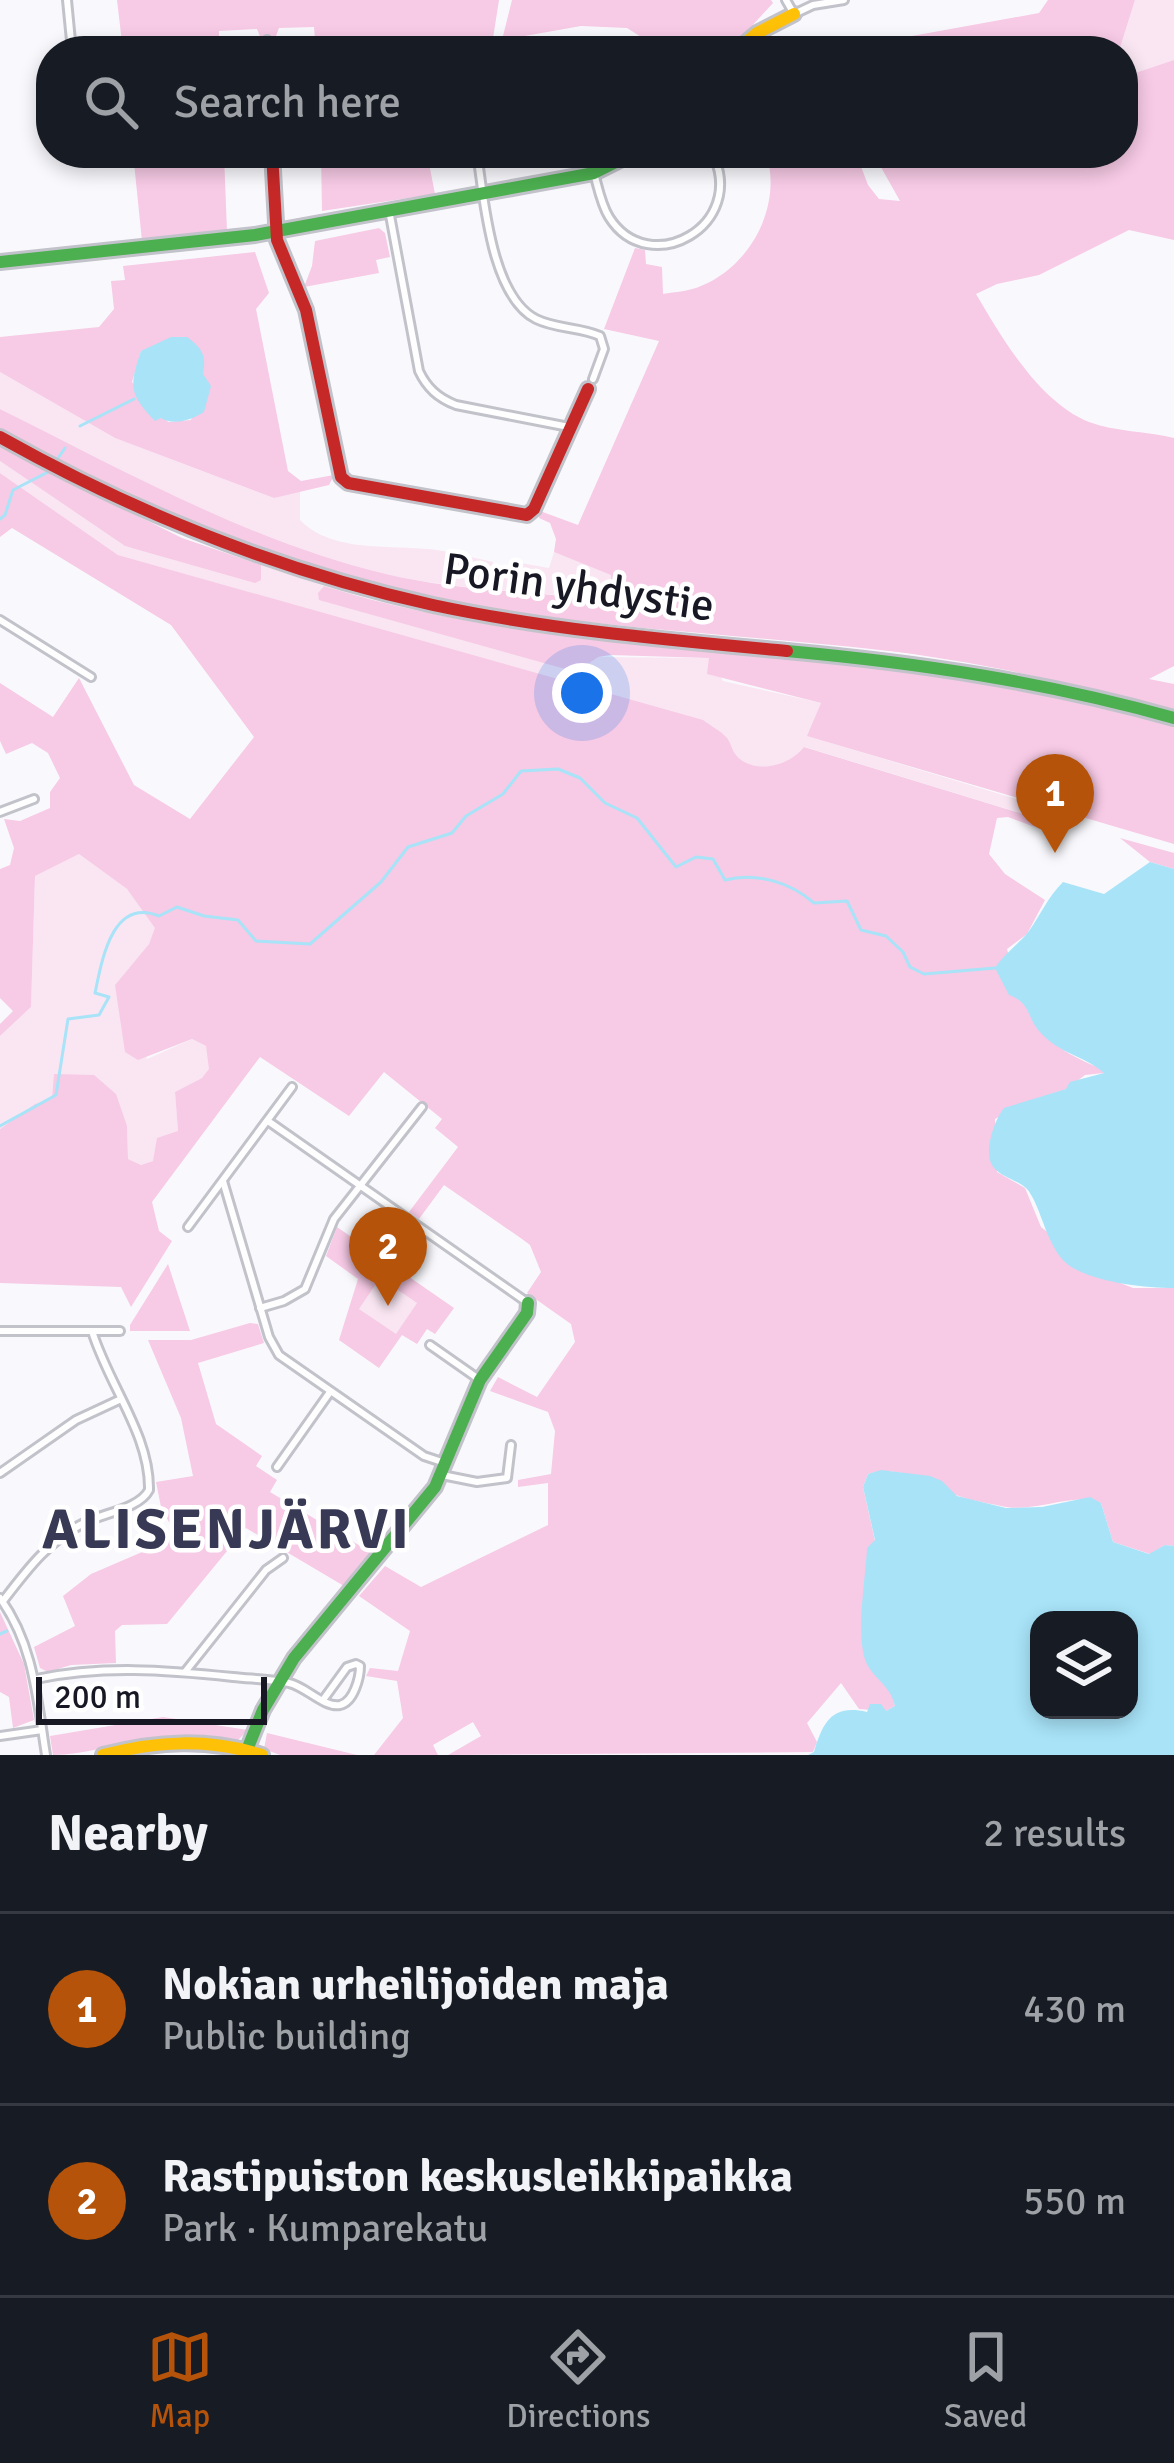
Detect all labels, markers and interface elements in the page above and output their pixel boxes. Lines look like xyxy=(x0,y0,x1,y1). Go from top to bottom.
search box xyxy=(36,36,1138,168)
icon: search xyxy=(78,69,144,135)
text: Search here xyxy=(174,75,401,130)
street label: Porin yhdystie xyxy=(440,541,718,634)
your location xyxy=(552,663,612,723)
pin: 1 xyxy=(1016,754,1094,853)
pin: 2 xyxy=(349,1207,427,1306)
district label: ALISENJÄRVI xyxy=(42,1494,412,1565)
map controls xyxy=(1030,1611,1138,1719)
button: layers xyxy=(1030,1611,1138,1719)
scale bar xyxy=(36,1671,267,1724)
text: 200 m xyxy=(54,1677,141,1718)
text: Nearby xyxy=(48,1802,208,1865)
text: 2 results xyxy=(983,1809,1126,1857)
text: Nokian urheilijoiden maja xyxy=(162,1957,669,2012)
text: 1 xyxy=(76,1985,98,2033)
text: 430 m xyxy=(1023,1985,1126,2033)
text: Public building xyxy=(162,2012,411,2060)
text: Rastipuiston keskusleikkipaikka xyxy=(162,2149,793,2204)
text: 2 xyxy=(76,2177,98,2225)
text: 550 m xyxy=(1023,2177,1126,2225)
text: Park · Kumparekatu xyxy=(162,2204,488,2252)
tab: Map xyxy=(147,2324,213,2437)
tab: Directions xyxy=(506,2324,651,2437)
tab: Saved xyxy=(944,2324,1027,2437)

